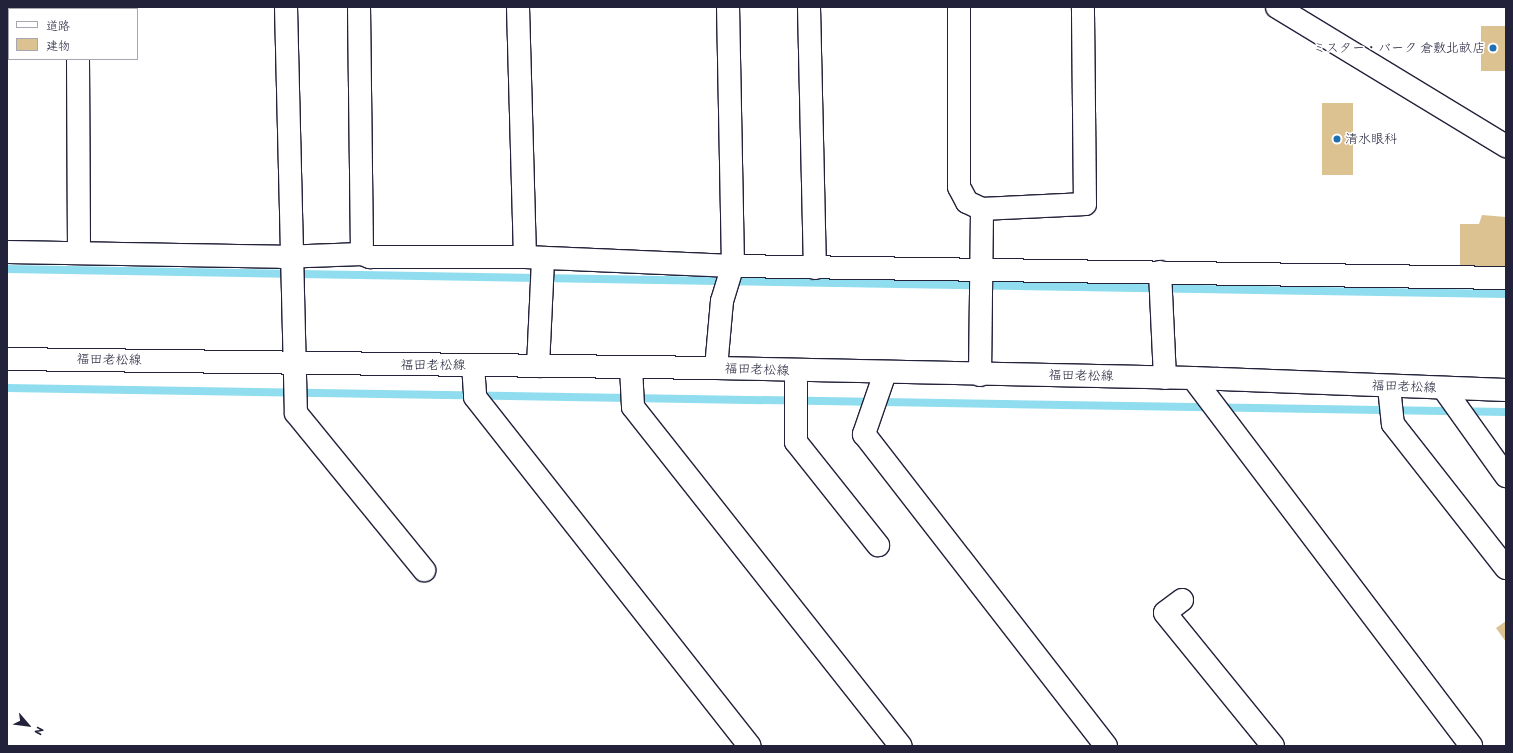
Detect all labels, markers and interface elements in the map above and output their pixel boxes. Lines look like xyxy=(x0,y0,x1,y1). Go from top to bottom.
legend xyxy=(8,8,138,60)
text: 道路 xyxy=(46,19,70,33)
text: 建物 xyxy=(46,39,70,53)
place label: ミスター・バーク 倉敷北畝店 xyxy=(1313,40,1485,56)
marker: ミスター・バーク 倉敷北畝店 xyxy=(1488,43,1498,53)
place label: 清水眼科 xyxy=(1345,131,1397,147)
marker: 清水眼科 xyxy=(1332,134,1342,144)
street label: 福田老松線 xyxy=(76,352,142,368)
street label: 福田老松線 xyxy=(401,357,465,373)
street label: 福田老松線 xyxy=(724,361,790,379)
street label: 福田老松線 xyxy=(1048,368,1114,384)
street label: 福田老松線 xyxy=(1371,378,1437,396)
north arrow xyxy=(8,705,48,745)
text: N xyxy=(32,725,47,737)

